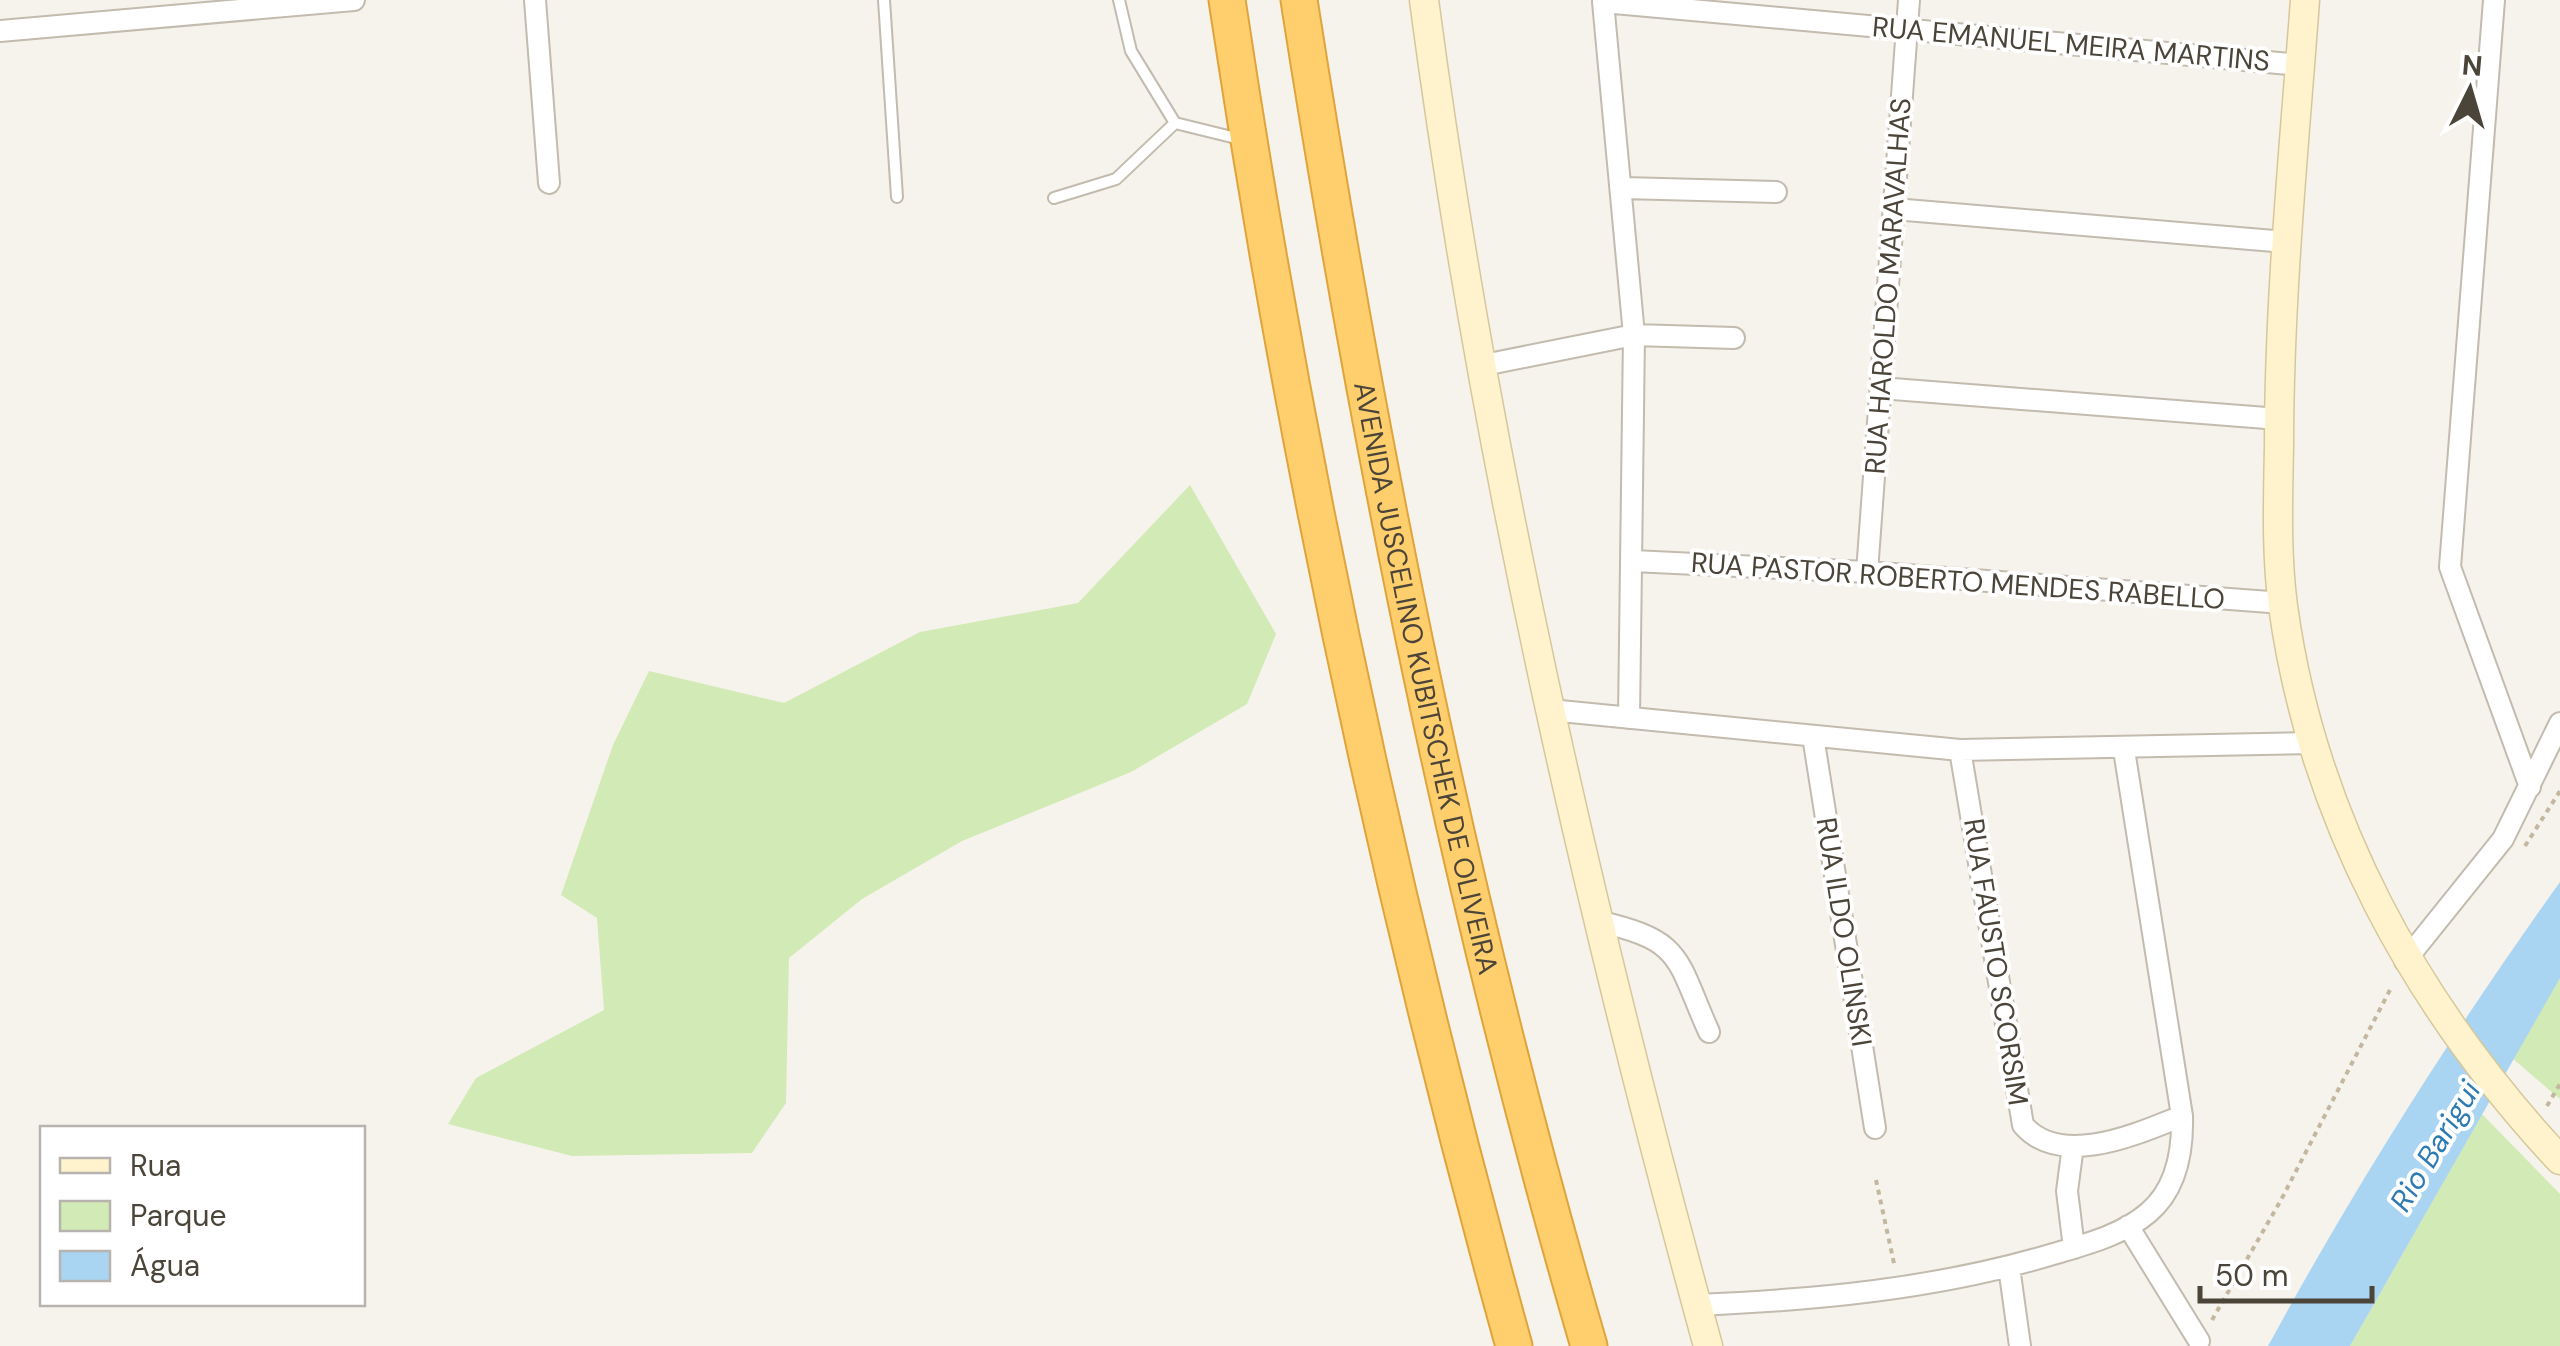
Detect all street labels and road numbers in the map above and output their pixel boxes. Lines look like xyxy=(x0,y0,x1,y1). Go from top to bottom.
street label: RUA EMANUEL MEIRA MARTINS xyxy=(1871,8,2271,80)
street label: RUA HAROLDO MARAVALHAS xyxy=(1856,97,1920,475)
street label: AVENIDA JUSCELINO KUBITSCHEK DE OLIVEIRA xyxy=(1346,379,1507,978)
street label: RUA PASTOR ROBERTO MENDES RABELLO xyxy=(1690,544,2226,618)
street label: RUA ILDO OLINSKI xyxy=(1808,815,1880,1049)
street label: RUA FAUSTO SCORSIM xyxy=(1955,816,2037,1108)

